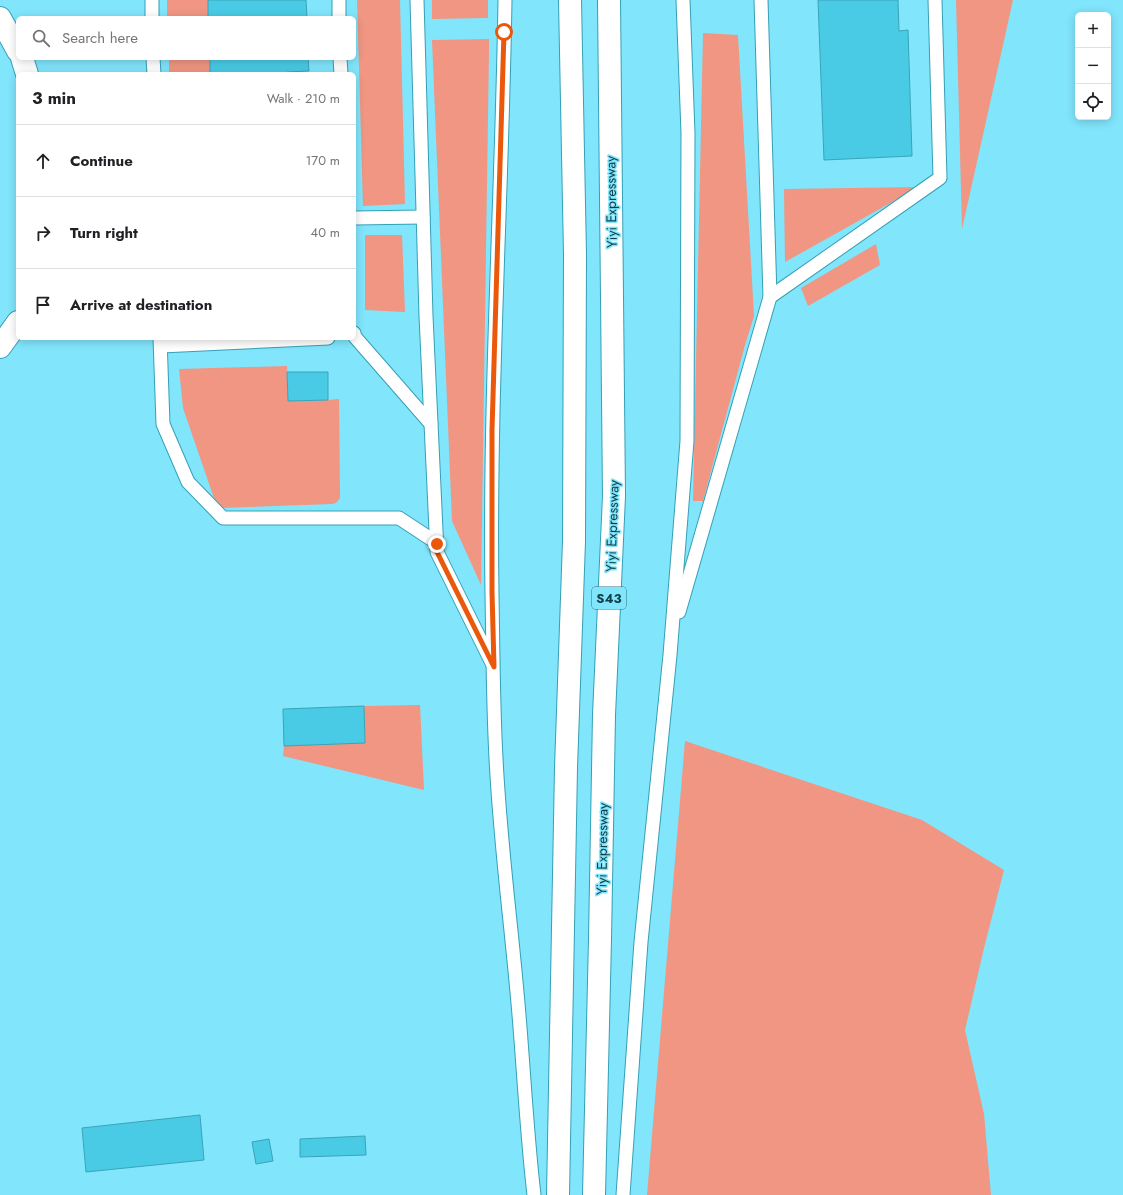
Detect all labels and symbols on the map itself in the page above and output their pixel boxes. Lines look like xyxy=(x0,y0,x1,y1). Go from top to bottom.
route start xyxy=(495,23,513,41)
street label: Yiyi Expressway xyxy=(600,155,622,248)
street label: Yiyi Expressway xyxy=(600,479,624,573)
route end xyxy=(428,535,446,553)
road number: S43 xyxy=(592,587,626,609)
street label: Yiyi Expressway xyxy=(591,802,613,895)

